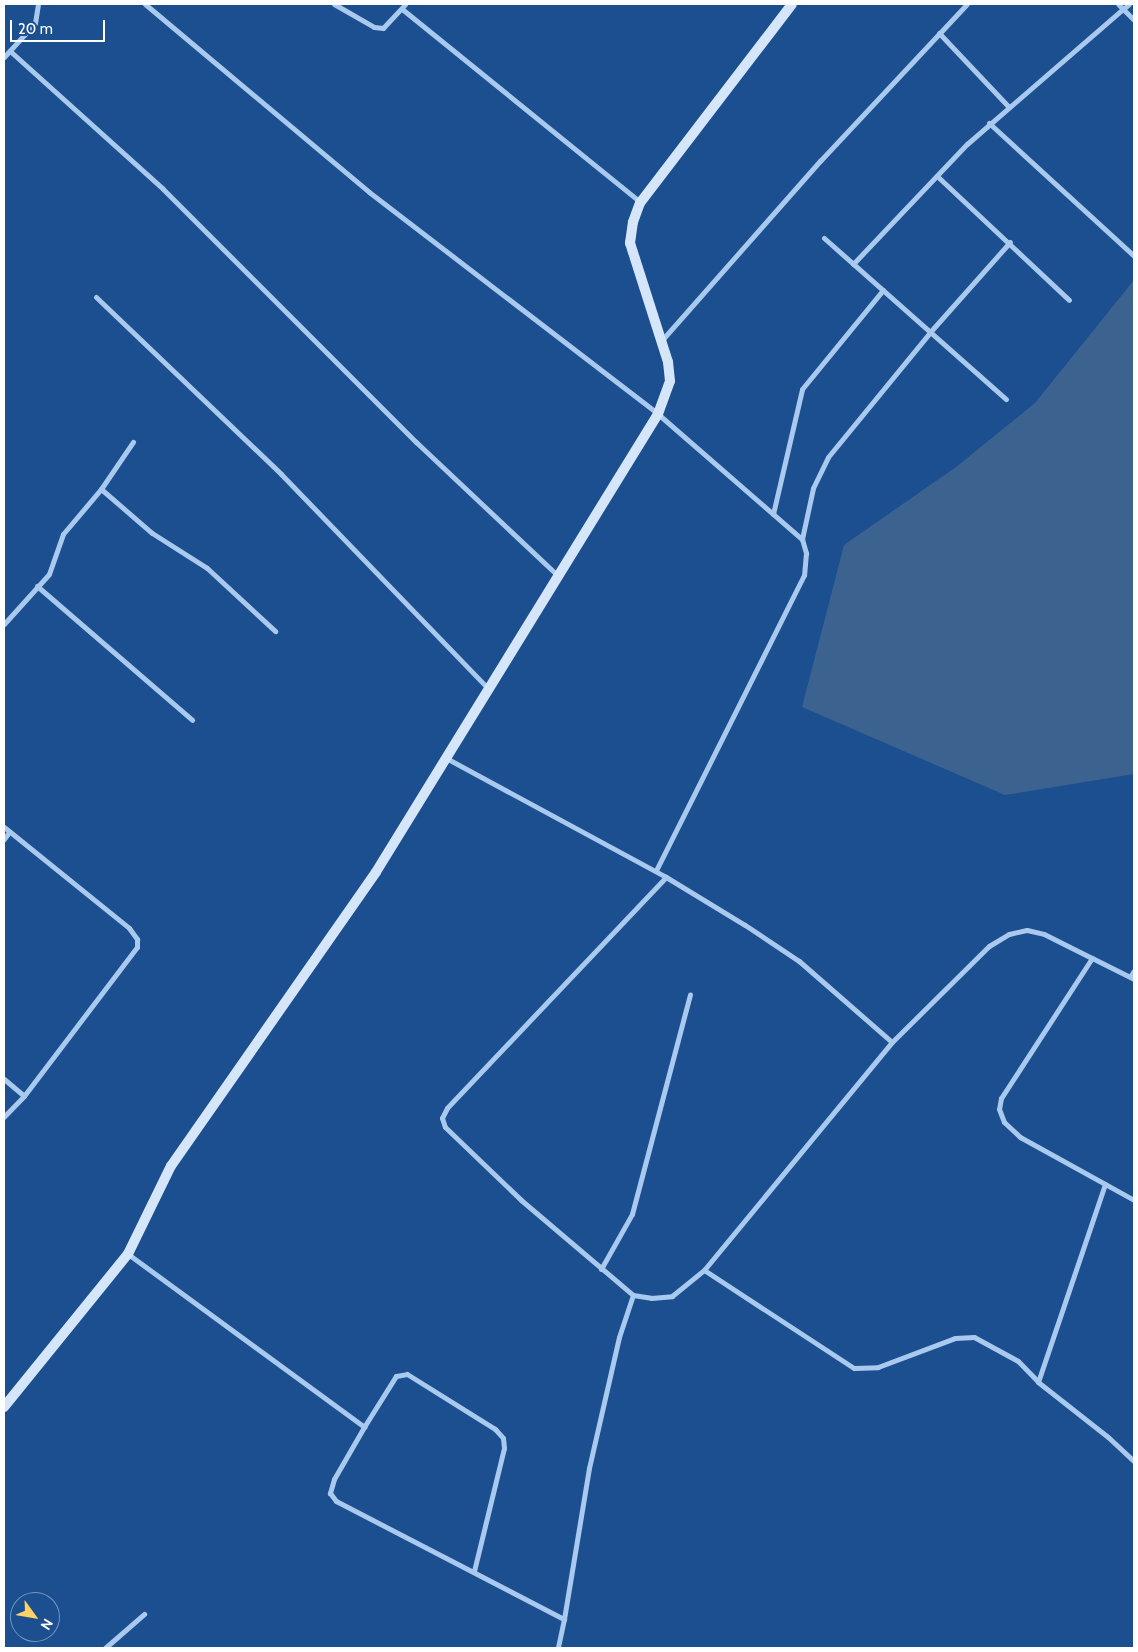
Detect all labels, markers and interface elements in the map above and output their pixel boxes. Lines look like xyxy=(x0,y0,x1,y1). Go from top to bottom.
scale bar xyxy=(12,10,108,42)
text: 20 m xyxy=(18,20,53,38)
north arrow xyxy=(10,1592,60,1642)
text: N xyxy=(37,1615,57,1633)

